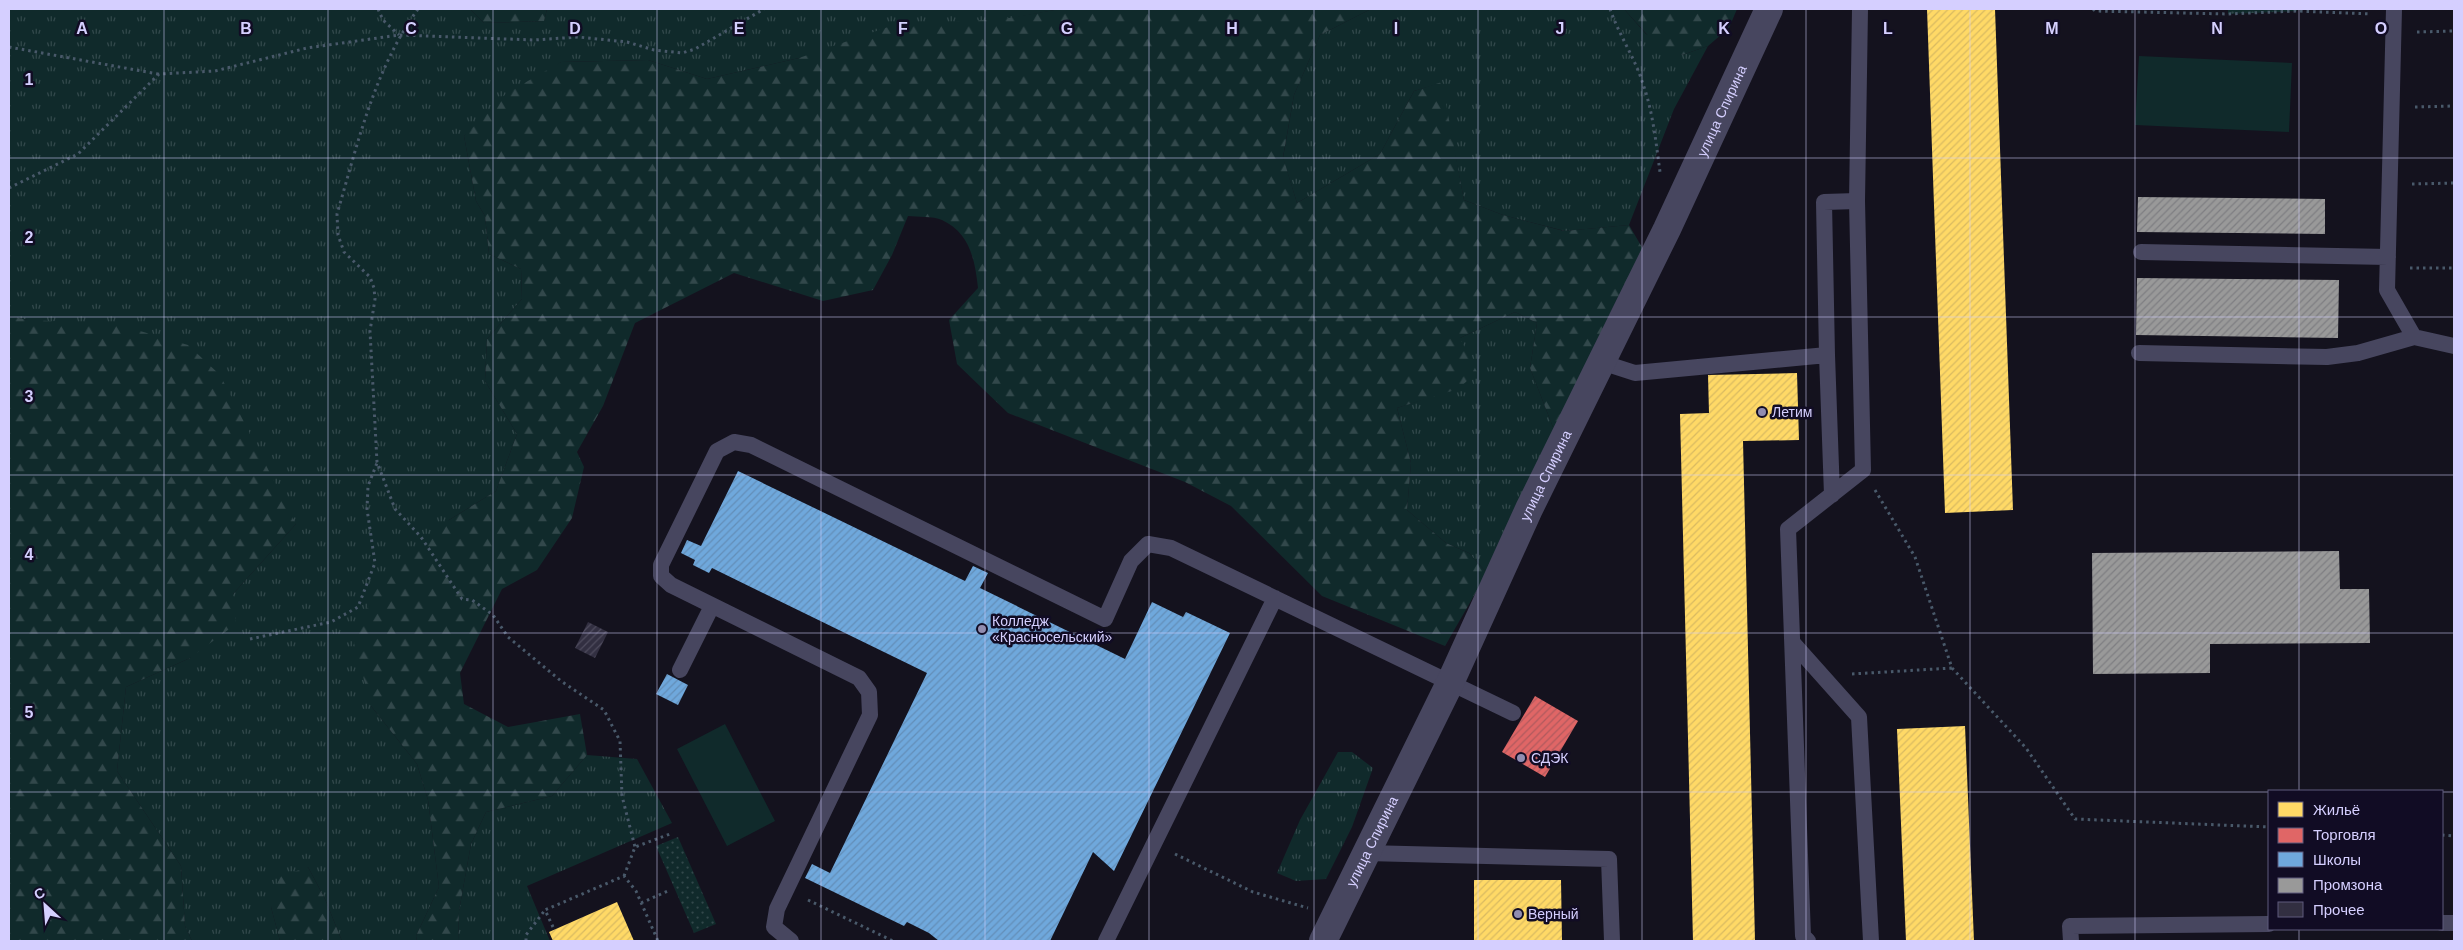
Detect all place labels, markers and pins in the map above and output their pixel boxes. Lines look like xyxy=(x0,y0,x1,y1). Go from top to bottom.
place label: Летим xyxy=(1772,404,1812,420)
marker: Летим xyxy=(1756,406,1768,418)
place label: Колледж «Красносельский» xyxy=(992,613,1113,645)
marker: Колледж «Красносельский» xyxy=(976,623,988,635)
place label: СДЭК xyxy=(1531,750,1569,766)
marker: СДЭК xyxy=(1515,752,1527,764)
place label: Верный xyxy=(1528,906,1579,922)
marker: Верный xyxy=(1512,908,1524,920)

